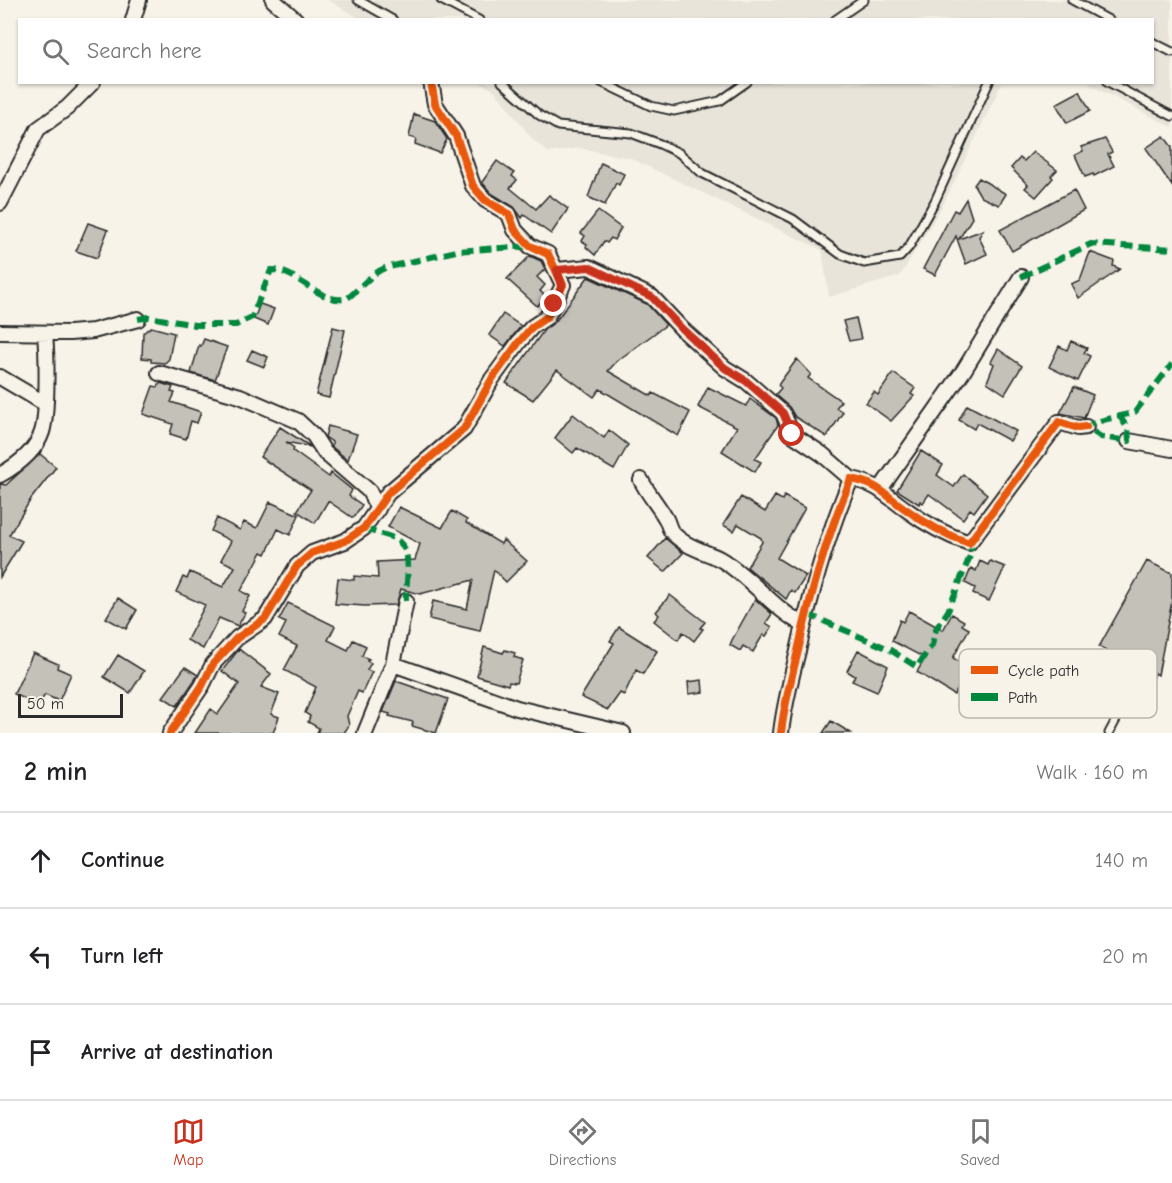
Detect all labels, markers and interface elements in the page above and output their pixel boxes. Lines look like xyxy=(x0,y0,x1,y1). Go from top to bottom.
search box xyxy=(18,18,1154,84)
icon: search xyxy=(39,35,72,68)
text: Search here xyxy=(87,38,202,64)
route end xyxy=(540,290,566,316)
route start xyxy=(778,420,804,446)
legend xyxy=(959,649,1157,718)
text: Cycle path xyxy=(1008,662,1079,680)
text: Path xyxy=(1008,689,1038,707)
scale bar xyxy=(18,691,123,718)
text: 50 m xyxy=(27,695,64,713)
text: 2 min xyxy=(24,757,87,787)
text: Walk · 160 m xyxy=(1037,761,1148,784)
icon: ahead xyxy=(24,844,57,877)
text: Continue xyxy=(81,847,164,873)
text: 140 m xyxy=(1095,849,1148,872)
icon: left xyxy=(24,940,57,973)
text: Turn left xyxy=(81,943,163,969)
text: 20 m xyxy=(1102,945,1148,968)
icon: arrive xyxy=(24,1036,57,1069)
text: Arrive at destination xyxy=(81,1039,273,1065)
tab: Map xyxy=(172,1115,205,1169)
tab: Directions xyxy=(549,1115,616,1169)
tab: Saved xyxy=(960,1115,1000,1169)

